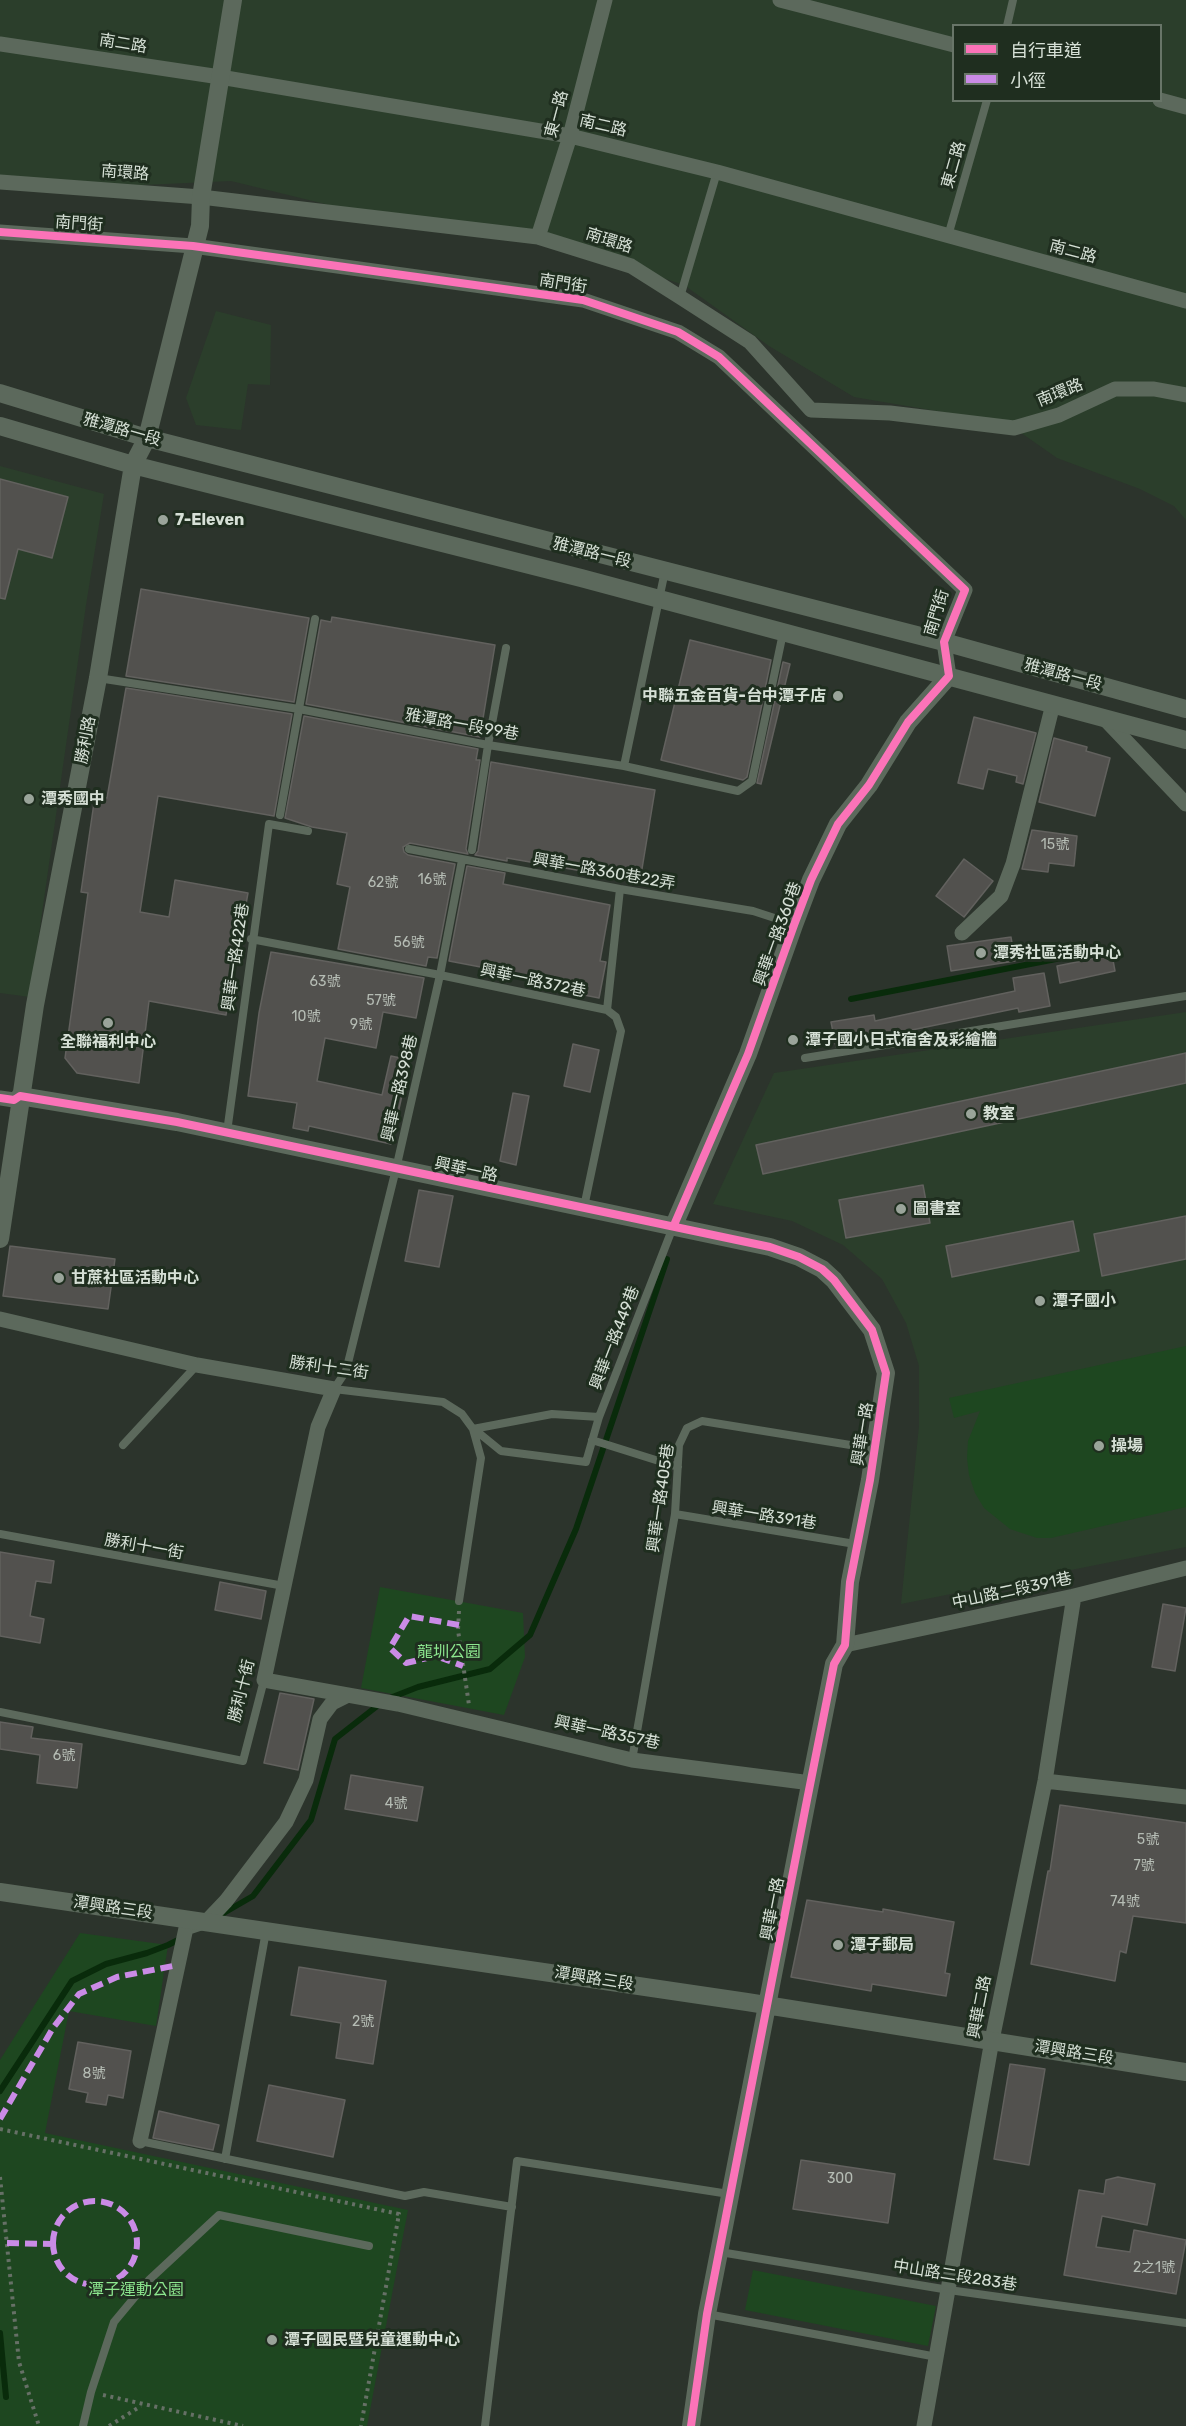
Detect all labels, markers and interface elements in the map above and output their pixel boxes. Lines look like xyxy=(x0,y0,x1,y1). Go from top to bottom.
legend xyxy=(952,24,1162,102)
street label: 南二路 xyxy=(98,31,148,57)
text: 自行車道 xyxy=(1010,40,1082,62)
text: 小徑 xyxy=(1010,70,1046,92)
street label: 東一路 xyxy=(542,88,572,140)
street label: 南二路 xyxy=(577,111,629,141)
street label: 東二路 xyxy=(938,139,970,191)
street label: 南環路 xyxy=(100,162,150,184)
street label: 南門街 xyxy=(54,213,104,235)
street label: 南環路 xyxy=(583,224,635,258)
street label: 南二路 xyxy=(1047,237,1099,267)
street label: 南門街 xyxy=(538,271,588,297)
street label: 南環路 xyxy=(1034,375,1086,411)
street label: 雅潭路一段 xyxy=(81,410,163,450)
place label: 7-Eleven xyxy=(175,510,244,530)
marker: 7-Eleven xyxy=(156,513,170,527)
street label: 雅潭路一段 xyxy=(551,534,633,572)
street label: 南門街 xyxy=(921,587,953,639)
street label: 雅潭路一段 xyxy=(1022,655,1104,695)
place label: 中聯五金百貨-台中潭子店 xyxy=(642,686,826,706)
marker: 中聯五金百貨-台中潭子店 xyxy=(831,689,845,703)
street label: 雅潭路一段99巷 xyxy=(404,706,520,744)
street label: 勝利路 xyxy=(72,715,100,765)
place label: 潭秀國中 xyxy=(41,789,105,809)
marker: 潭秀國中 xyxy=(22,792,36,806)
house number: 15號 xyxy=(1041,837,1069,853)
street label: 興華一路360巷22弄 xyxy=(531,850,677,894)
house number: 16號 xyxy=(418,872,446,888)
house number: 62號 xyxy=(368,875,398,891)
street label: 興華一路360巷 xyxy=(750,879,806,989)
street label: 興華一路422巷 xyxy=(219,902,253,1012)
house number: 56號 xyxy=(394,935,424,951)
place label: 潭秀社區活動中心 xyxy=(993,943,1121,963)
marker: 潭秀社區活動中心 xyxy=(974,946,988,960)
street label: 興華一路372巷 xyxy=(479,960,587,1002)
house number: 63號 xyxy=(310,974,340,990)
house number: 57號 xyxy=(366,993,396,1009)
house number: 10號 xyxy=(292,1009,320,1025)
marker: 全聯福利中心 xyxy=(101,1016,115,1030)
house number: 9號 xyxy=(350,1017,372,1033)
place label: 潭子國小日式宿舍及彩繪牆 xyxy=(805,1030,997,1050)
place label: 全聯福利中心 xyxy=(60,1032,156,1052)
street label: 興華一路398巷 xyxy=(378,1033,422,1143)
marker: 潭子國小日式宿舍及彩繪牆 xyxy=(786,1033,800,1047)
place label: 教室 xyxy=(983,1104,1015,1124)
marker: 教室 xyxy=(964,1107,978,1121)
street label: 興華一路 xyxy=(433,1154,499,1186)
place label: 圖書室 xyxy=(913,1199,961,1219)
marker: 圖書室 xyxy=(894,1202,908,1216)
place label: 甘蔗社區活動中心 xyxy=(71,1268,199,1288)
marker: 甘蔗社區活動中心 xyxy=(52,1271,66,1285)
street label: 興華一路449巷 xyxy=(586,1284,644,1392)
place label: 潭子國小 xyxy=(1052,1291,1116,1311)
marker: 潭子國小 xyxy=(1033,1294,1047,1308)
street label: 勝利十二街 xyxy=(288,1353,370,1383)
street label: 興華一路 xyxy=(849,1401,877,1467)
place label: 操場 xyxy=(1111,1436,1143,1456)
marker: 操場 xyxy=(1092,1439,1106,1453)
street label: 興華一路405巷 xyxy=(644,1442,678,1554)
street label: 興華一路391巷 xyxy=(710,1498,818,1534)
street label: 勝利十一街 xyxy=(103,1531,185,1563)
street label: 中山路二段391巷 xyxy=(950,1569,1074,1613)
park label: 龍圳公園 xyxy=(417,1642,481,1662)
street label: 勝利十街 xyxy=(225,1658,259,1724)
street label: 興華一路357巷 xyxy=(553,1712,661,1754)
house number: 6號 xyxy=(53,1748,75,1764)
house number: 4號 xyxy=(385,1796,407,1812)
house number: 5號 xyxy=(1137,1832,1159,1848)
house number: 7號 xyxy=(1133,1858,1155,1874)
street label: 興華一路 xyxy=(757,1876,789,1942)
street label: 潭興路三段 xyxy=(72,1893,154,1923)
house number: 74號 xyxy=(1110,1894,1140,1910)
place label: 潭子郵局 xyxy=(850,1935,914,1955)
marker: 潭子郵局 xyxy=(831,1938,845,1952)
street label: 潭興路三段 xyxy=(553,1963,635,1995)
street label: 興華二路 xyxy=(964,1974,996,2040)
house number: 2號 xyxy=(352,2014,374,2030)
street label: 潭興路三段 xyxy=(1033,2037,1115,2069)
house number: 8號 xyxy=(83,2066,105,2082)
house number: 300 xyxy=(827,2171,853,2187)
street label: 中山路二段283巷 xyxy=(892,2257,1018,2295)
house number: 2之1號 xyxy=(1133,2260,1175,2276)
park label: 潭子運動公園 xyxy=(88,2280,184,2300)
place label: 潭子國民暨兒童運動中心 xyxy=(284,2330,460,2350)
marker: 潭子國民暨兒童運動中心 xyxy=(265,2333,279,2347)

